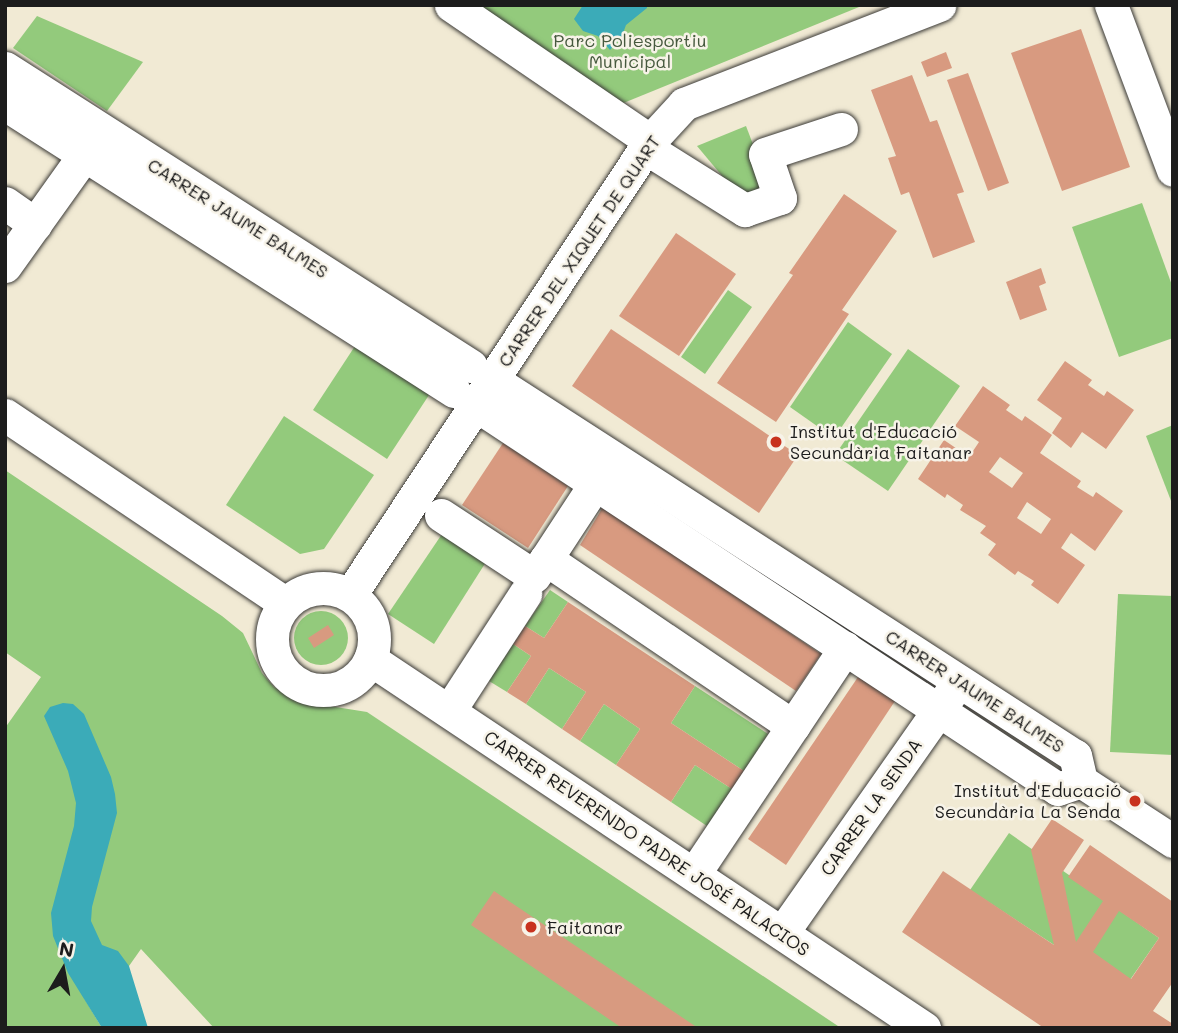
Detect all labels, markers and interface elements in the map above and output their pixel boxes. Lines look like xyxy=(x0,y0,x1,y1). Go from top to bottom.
park label: Parc Poliesportiu Municipal xyxy=(553,30,707,72)
street label: CARRER DEL XIQUET DE QUART xyxy=(493,131,665,371)
street label: CARRER JAUME BALMES xyxy=(144,154,332,282)
place label: Institut d'Educació Secundària Faitanar xyxy=(790,421,972,464)
marker: Institut d'Educació Secundària Faitanar xyxy=(768,434,784,450)
street label: CARRER JAUME BALMES xyxy=(882,625,1068,757)
street label: CARRER REVERENDO PADRE JOSÉ PALACIOS xyxy=(480,726,814,960)
street label: CARRER LA SENDA xyxy=(816,734,926,880)
place label: Institut d'Educació Secundària La Senda xyxy=(935,780,1121,822)
marker: Institut d'Educació Secundària La Senda xyxy=(1127,793,1143,809)
place label: Faitanar xyxy=(547,916,623,938)
marker: Faitanar xyxy=(521,917,541,937)
north arrow xyxy=(28,935,98,1005)
text: N xyxy=(57,935,76,962)

